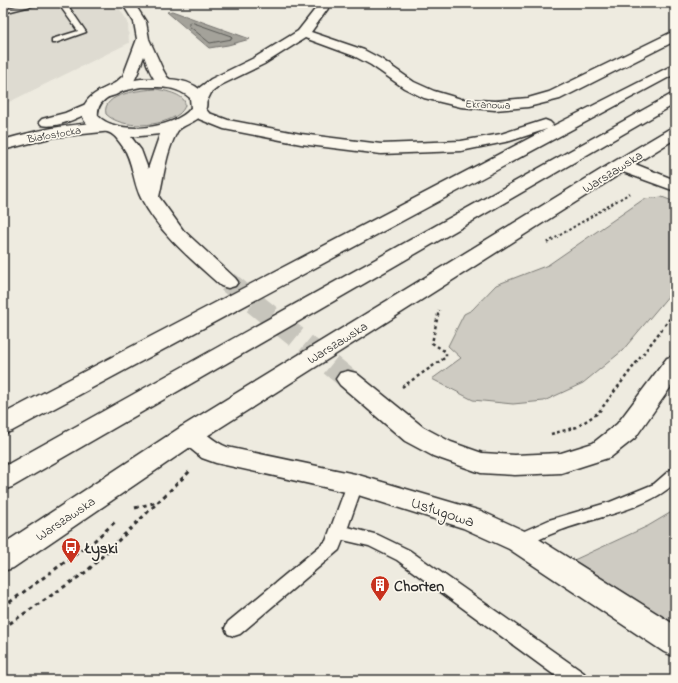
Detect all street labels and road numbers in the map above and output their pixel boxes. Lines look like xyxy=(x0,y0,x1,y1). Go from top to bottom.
street label: Ekranowa xyxy=(465,96,511,114)
street label: Białostocka xyxy=(25,122,82,148)
street label: Warszawska xyxy=(579,146,647,198)
street label: Warszawska xyxy=(304,317,372,369)
street label: Usługowa xyxy=(407,491,477,534)
street label: Warszawska xyxy=(32,492,99,546)

